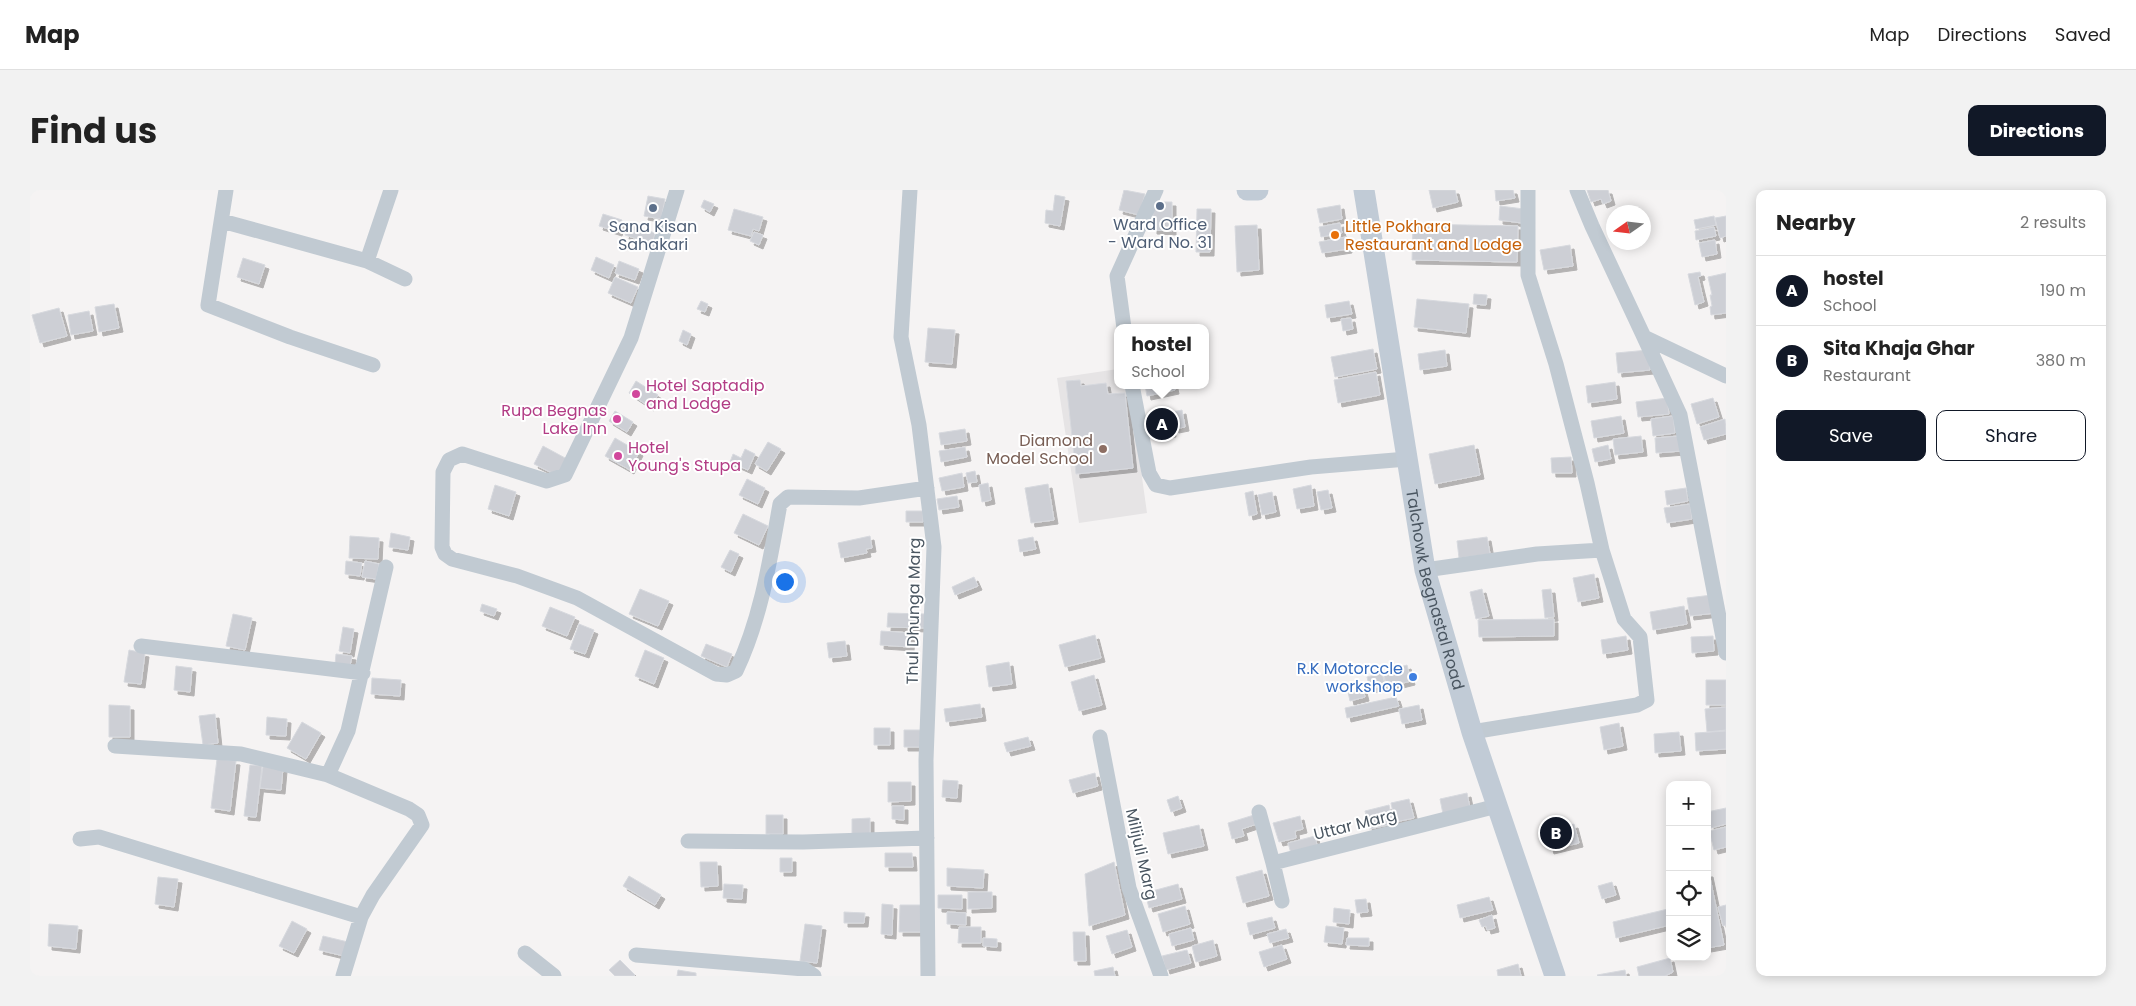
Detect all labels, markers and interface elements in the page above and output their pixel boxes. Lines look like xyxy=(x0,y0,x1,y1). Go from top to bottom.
text: Map xyxy=(25,18,80,51)
text: Map xyxy=(1870,22,1909,47)
text: Directions xyxy=(1937,22,2027,47)
text: Saved xyxy=(2055,22,2111,47)
button: Directions xyxy=(1968,105,2106,156)
text: Find us xyxy=(30,106,157,155)
marker: Ward Office - Ward No. 31 xyxy=(1154,200,1166,212)
marker: Sana Kisan Sahakari xyxy=(647,202,659,214)
north arrow xyxy=(1606,205,1651,250)
text: Nearby xyxy=(1776,208,1856,237)
text: 2 results xyxy=(2020,211,2086,234)
place label: Ward Office - Ward No. 31 xyxy=(1108,213,1212,254)
place label: Sana Kisan Sahakari xyxy=(609,215,697,256)
place label: Little Pokhara Restaurant and Lodge xyxy=(1345,215,1522,256)
marker: Little Pokhara Restaurant and Lodge xyxy=(1329,229,1341,241)
text: hostel xyxy=(1823,265,1884,292)
text: A xyxy=(1786,279,1798,302)
text: 190 m xyxy=(2040,279,2086,302)
text: School xyxy=(1823,294,1877,317)
popup xyxy=(1114,324,1209,389)
text: hostel xyxy=(1131,331,1192,358)
text: Sita Khaja Ghar xyxy=(1823,335,1975,362)
text: B xyxy=(1787,349,1797,372)
text: 380 m xyxy=(2036,349,2086,372)
text: School xyxy=(1131,360,1185,383)
text: Restaurant xyxy=(1823,364,1911,387)
place label: Hotel Saptadip and Lodge xyxy=(646,374,765,415)
marker: Hotel Saptadip and Lodge xyxy=(630,388,642,400)
place label: Rupa Begnas Lake Inn xyxy=(501,399,607,440)
pin: A xyxy=(1146,405,1178,443)
button: Save xyxy=(1776,410,1926,461)
button: Share xyxy=(1936,410,2086,461)
marker: Rupa Begnas Lake Inn xyxy=(611,413,623,425)
place label: Diamond Model School xyxy=(986,429,1093,470)
place label: Hotel Young's Stupa xyxy=(628,436,741,477)
marker: Diamond Model School xyxy=(1097,443,1109,455)
marker: Hotel Young's Stupa xyxy=(612,450,624,462)
street label: Talchowk Begnastal Road xyxy=(1400,488,1470,692)
street label: Thul Dhunga Marg xyxy=(901,537,926,685)
your location xyxy=(772,569,798,595)
place label: R.K Motorccle workshop xyxy=(1297,657,1403,698)
marker: R.K Motorccle workshop xyxy=(1407,671,1419,683)
map controls xyxy=(1666,781,1711,961)
button: + xyxy=(1666,781,1711,826)
street label: Uttar Marg xyxy=(1311,803,1399,846)
street label: Milijuli Marg xyxy=(1120,806,1163,902)
pin: B xyxy=(1540,814,1572,852)
button: − xyxy=(1666,826,1711,871)
button: locate xyxy=(1666,871,1711,916)
button: layers xyxy=(1666,916,1711,961)

